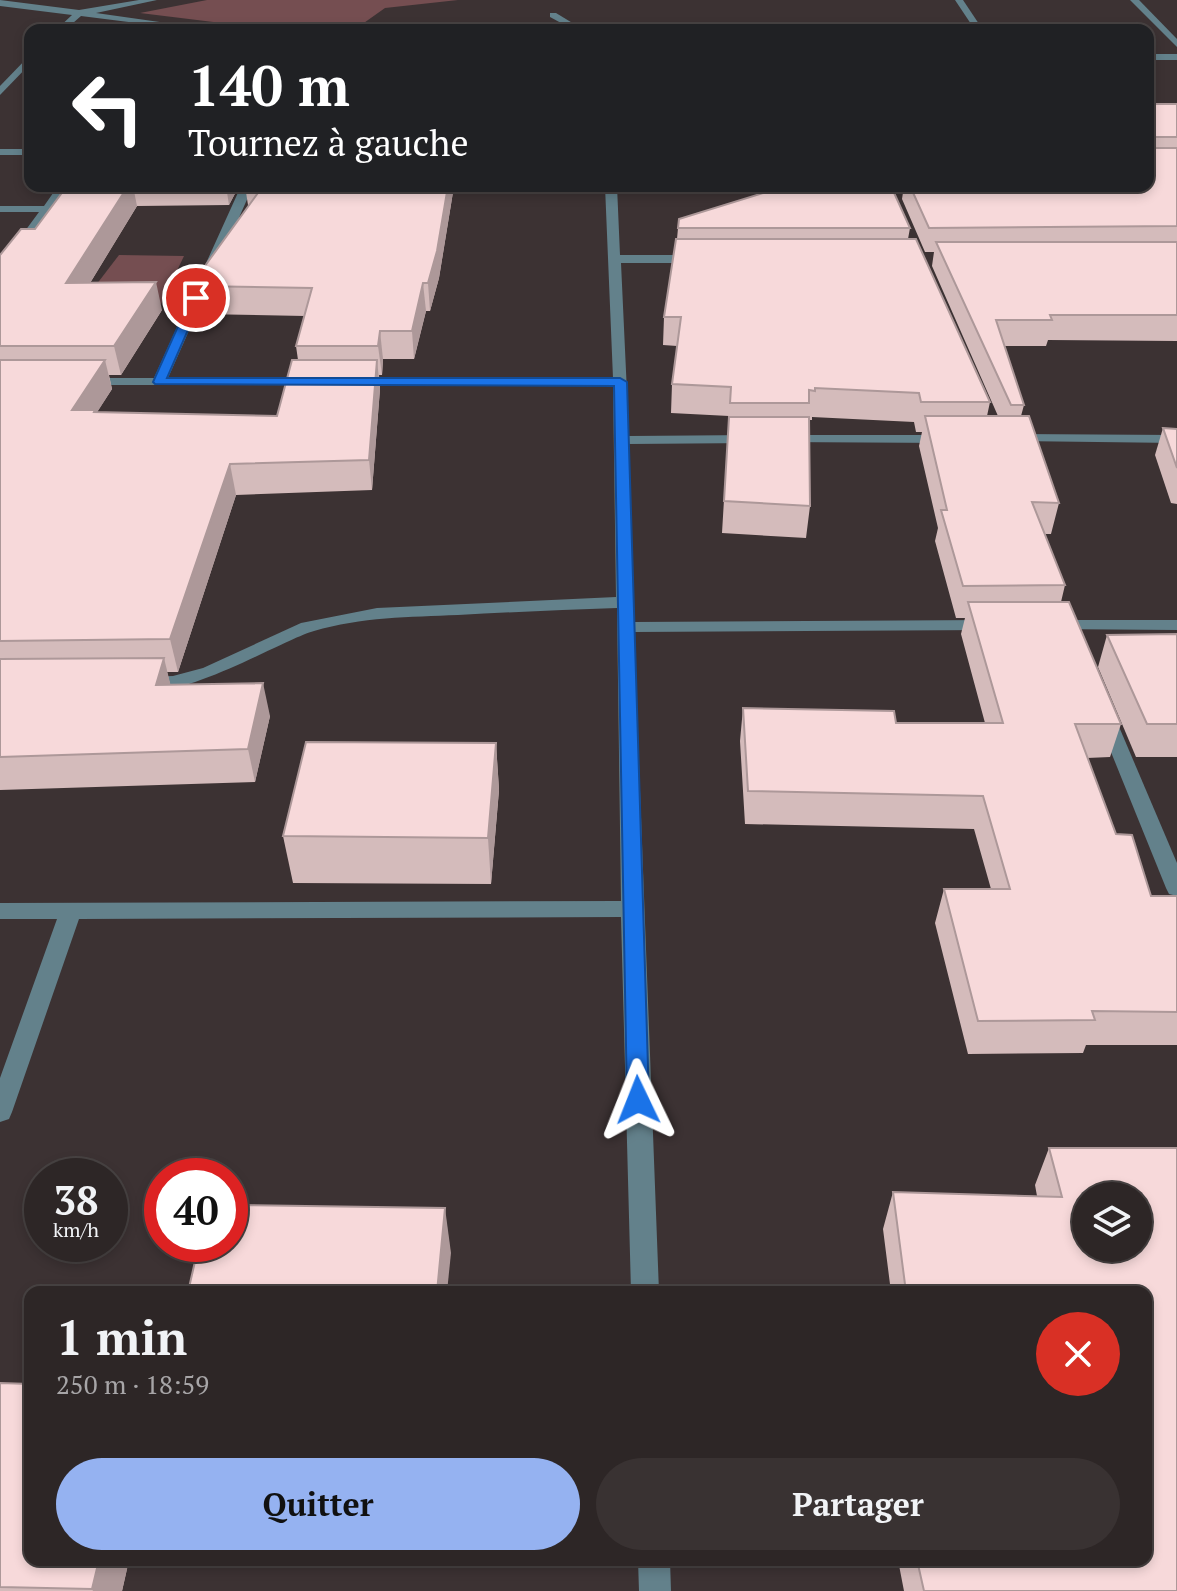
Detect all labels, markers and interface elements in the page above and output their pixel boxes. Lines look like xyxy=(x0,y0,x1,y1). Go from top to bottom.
text: 140 m xyxy=(188,48,350,122)
icon: left xyxy=(56,56,160,160)
text: Tournez à gauche xyxy=(188,119,469,166)
pin xyxy=(162,264,230,332)
icon: arrive xyxy=(174,276,218,320)
position arrow xyxy=(596,1058,680,1142)
speed limit sign: 40 xyxy=(144,1158,248,1262)
text: 38 xyxy=(53,1173,99,1226)
map controls xyxy=(1072,1182,1152,1262)
button: layers xyxy=(1072,1182,1152,1262)
text: km/h xyxy=(53,1216,99,1243)
text: 1 min xyxy=(56,1305,187,1369)
button: close xyxy=(1036,1312,1120,1396)
text: 250 m · 18:59 xyxy=(56,1367,209,1401)
button: Quitter xyxy=(56,1458,580,1550)
button: Partager xyxy=(596,1458,1120,1550)

